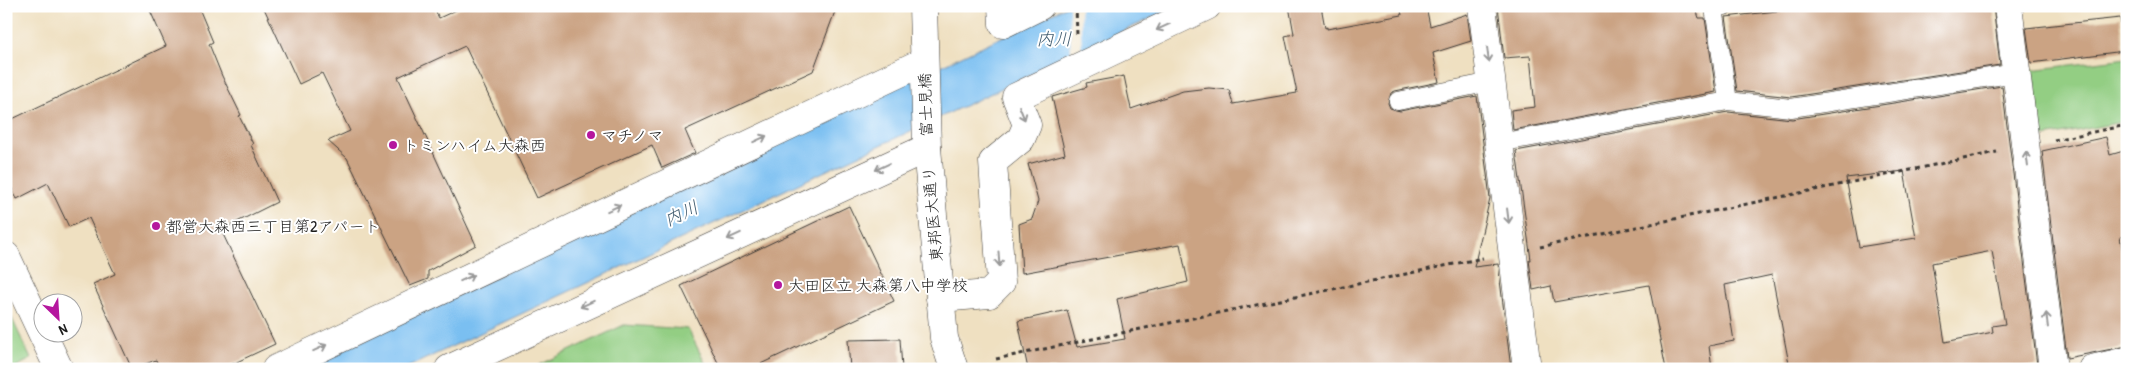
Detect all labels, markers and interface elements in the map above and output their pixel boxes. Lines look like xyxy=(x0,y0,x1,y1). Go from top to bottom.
one-way arrow xyxy=(1156,23,1171,32)
water label: 内川 xyxy=(1036,26,1072,51)
one-way arrow xyxy=(1483,46,1493,62)
street label: 富士見橋 xyxy=(913,73,937,137)
one-way arrow xyxy=(1018,105,1027,120)
place label: マチノマ xyxy=(601,124,663,146)
marker: マチノマ xyxy=(585,129,597,141)
one-way arrow xyxy=(752,133,767,143)
place label: トミンハイム大森西 xyxy=(403,134,546,156)
marker: トミンハイム大森西 xyxy=(387,139,399,151)
one-way arrow xyxy=(2022,151,2032,167)
one-way arrow xyxy=(875,163,890,172)
street label: 東邦医大通り xyxy=(917,165,947,263)
water label: 内川 xyxy=(659,194,703,232)
one-way arrow xyxy=(606,203,621,213)
one-way arrow xyxy=(1503,208,1513,224)
place label: 都営大森西三丁目第2アパート xyxy=(166,215,381,237)
marker: 都営大森西三丁目第2アパート xyxy=(150,220,162,232)
one-way arrow xyxy=(727,231,742,241)
one-way arrow xyxy=(995,251,1004,267)
one-way arrow xyxy=(459,273,474,282)
place label: 大田区立 大森第八中学校 xyxy=(788,274,968,296)
marker: 大田区立 大森第八中学校 xyxy=(772,279,784,291)
north arrow xyxy=(32,292,82,342)
one-way arrow xyxy=(580,300,595,310)
one-way arrow xyxy=(2042,313,2052,329)
text: N xyxy=(56,320,71,341)
one-way arrow xyxy=(312,343,327,352)

